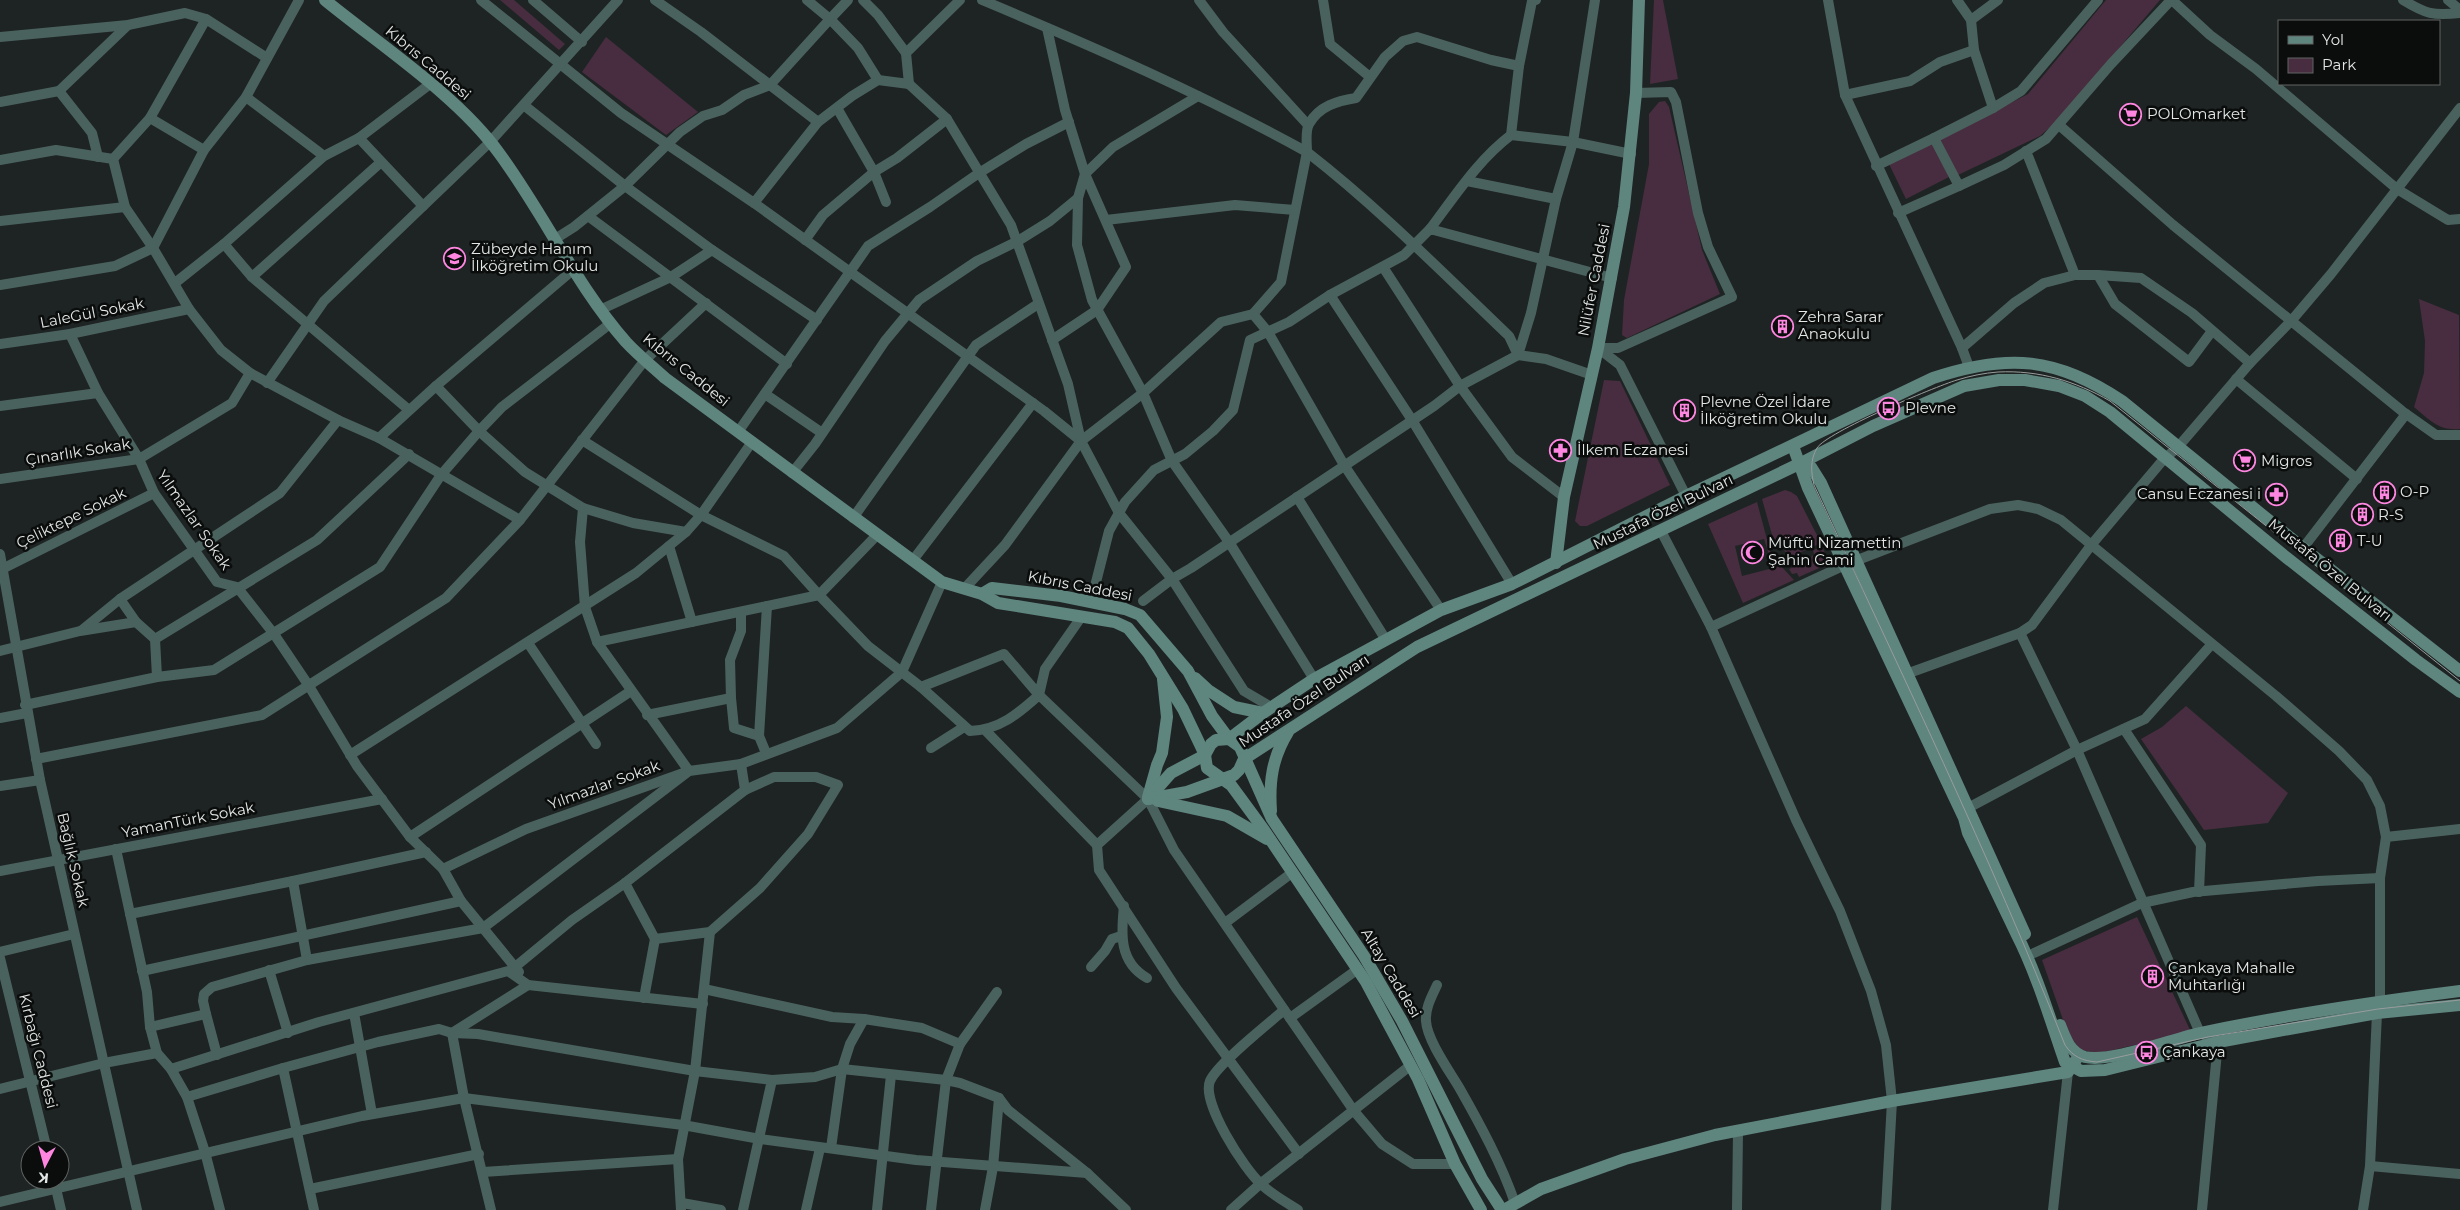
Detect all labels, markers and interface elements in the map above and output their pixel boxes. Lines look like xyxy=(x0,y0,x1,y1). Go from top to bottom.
legend xyxy=(2278,20,2440,85)
street label: Kıbrıs Caddesi xyxy=(382,21,475,104)
text: Yol xyxy=(2322,30,2344,49)
text: Park xyxy=(2322,55,2356,74)
supermarket icon: POLOmarket xyxy=(2119,102,2143,126)
place label: POLOmarket xyxy=(2147,104,2246,123)
street label: Nilüfer Caddesi xyxy=(1573,222,1614,338)
place label: Zübeyde Hanım İlköğretim Okulu xyxy=(471,239,598,275)
school or university icon: Zübeyde Hanım İlköğretim Okulu xyxy=(443,246,467,270)
street label: LaleGül Sokak xyxy=(38,293,146,332)
place label: Zehra Sarar Anaokulu xyxy=(1798,307,1883,343)
building icon: Zehra Sarar Anaokulu xyxy=(1770,314,1794,338)
street label: Kıbrıs Caddesi xyxy=(639,329,733,410)
place label: Plevne Özel İdare İlköğretim Okulu xyxy=(1700,392,1831,428)
bus stop icon: Plevne xyxy=(1877,396,1901,420)
place label: Plevne xyxy=(1905,398,1956,417)
building icon: Plevne Özel İdare İlköğretim Okulu xyxy=(1672,399,1696,423)
street label: Çınarlık Sokak xyxy=(24,434,132,469)
pharmacy icon: İlkem Eczanesi xyxy=(1549,438,1573,462)
place label: İlkem Eczanesi xyxy=(1577,440,1688,459)
supermarket icon: Migros xyxy=(2233,449,2257,473)
place label: Migros xyxy=(2261,451,2312,470)
street label: Yılmazlar Sokak xyxy=(153,466,236,573)
street label: Mustafa Özel Bulvarı xyxy=(1590,469,1736,554)
building icon: O-P xyxy=(2372,480,2396,504)
pharmacy icon: Cansu Eczanesi i xyxy=(2265,482,2289,506)
place label: O-P xyxy=(2400,482,2429,501)
street label: Çeliktepe Sokak xyxy=(13,483,129,552)
place label: Cansu Eczanesi i xyxy=(2137,484,2261,503)
building icon: R-S xyxy=(2350,503,2374,527)
place label: R-S xyxy=(2378,505,2404,524)
street label: Mustafa Özel Bulvarı xyxy=(2265,514,2396,625)
building icon: T-U xyxy=(2329,529,2353,553)
place label: T-U xyxy=(2357,531,2383,550)
place label: Müftü Nizamettin Şahin Cami xyxy=(1768,533,1901,569)
mosque icon: Müftü Nizamettin Şahin Cami xyxy=(1740,540,1764,564)
street label: Kıbrıs Caddesi xyxy=(1026,566,1134,605)
street label: Mustafa Özel Bulvarı xyxy=(1235,650,1373,751)
street label: Yılmazlar Sokak xyxy=(545,755,662,814)
street label: YamanTürk Sokak xyxy=(120,797,256,842)
street label: Bağlık Sokak xyxy=(53,811,94,909)
street label: Altay Caddesi xyxy=(1357,924,1426,1021)
place label: Çankaya Mahalle Muhtarlığı xyxy=(2168,958,2295,994)
building icon: Çankaya Mahalle Muhtarlığı xyxy=(2140,965,2164,989)
street label: Kırbağı Caddesi xyxy=(15,991,62,1110)
bus stop icon: Çankaya xyxy=(2134,1040,2158,1064)
place label: Çankaya xyxy=(2162,1042,2226,1061)
north arrow xyxy=(20,1140,70,1190)
text: K xyxy=(37,1168,50,1187)

